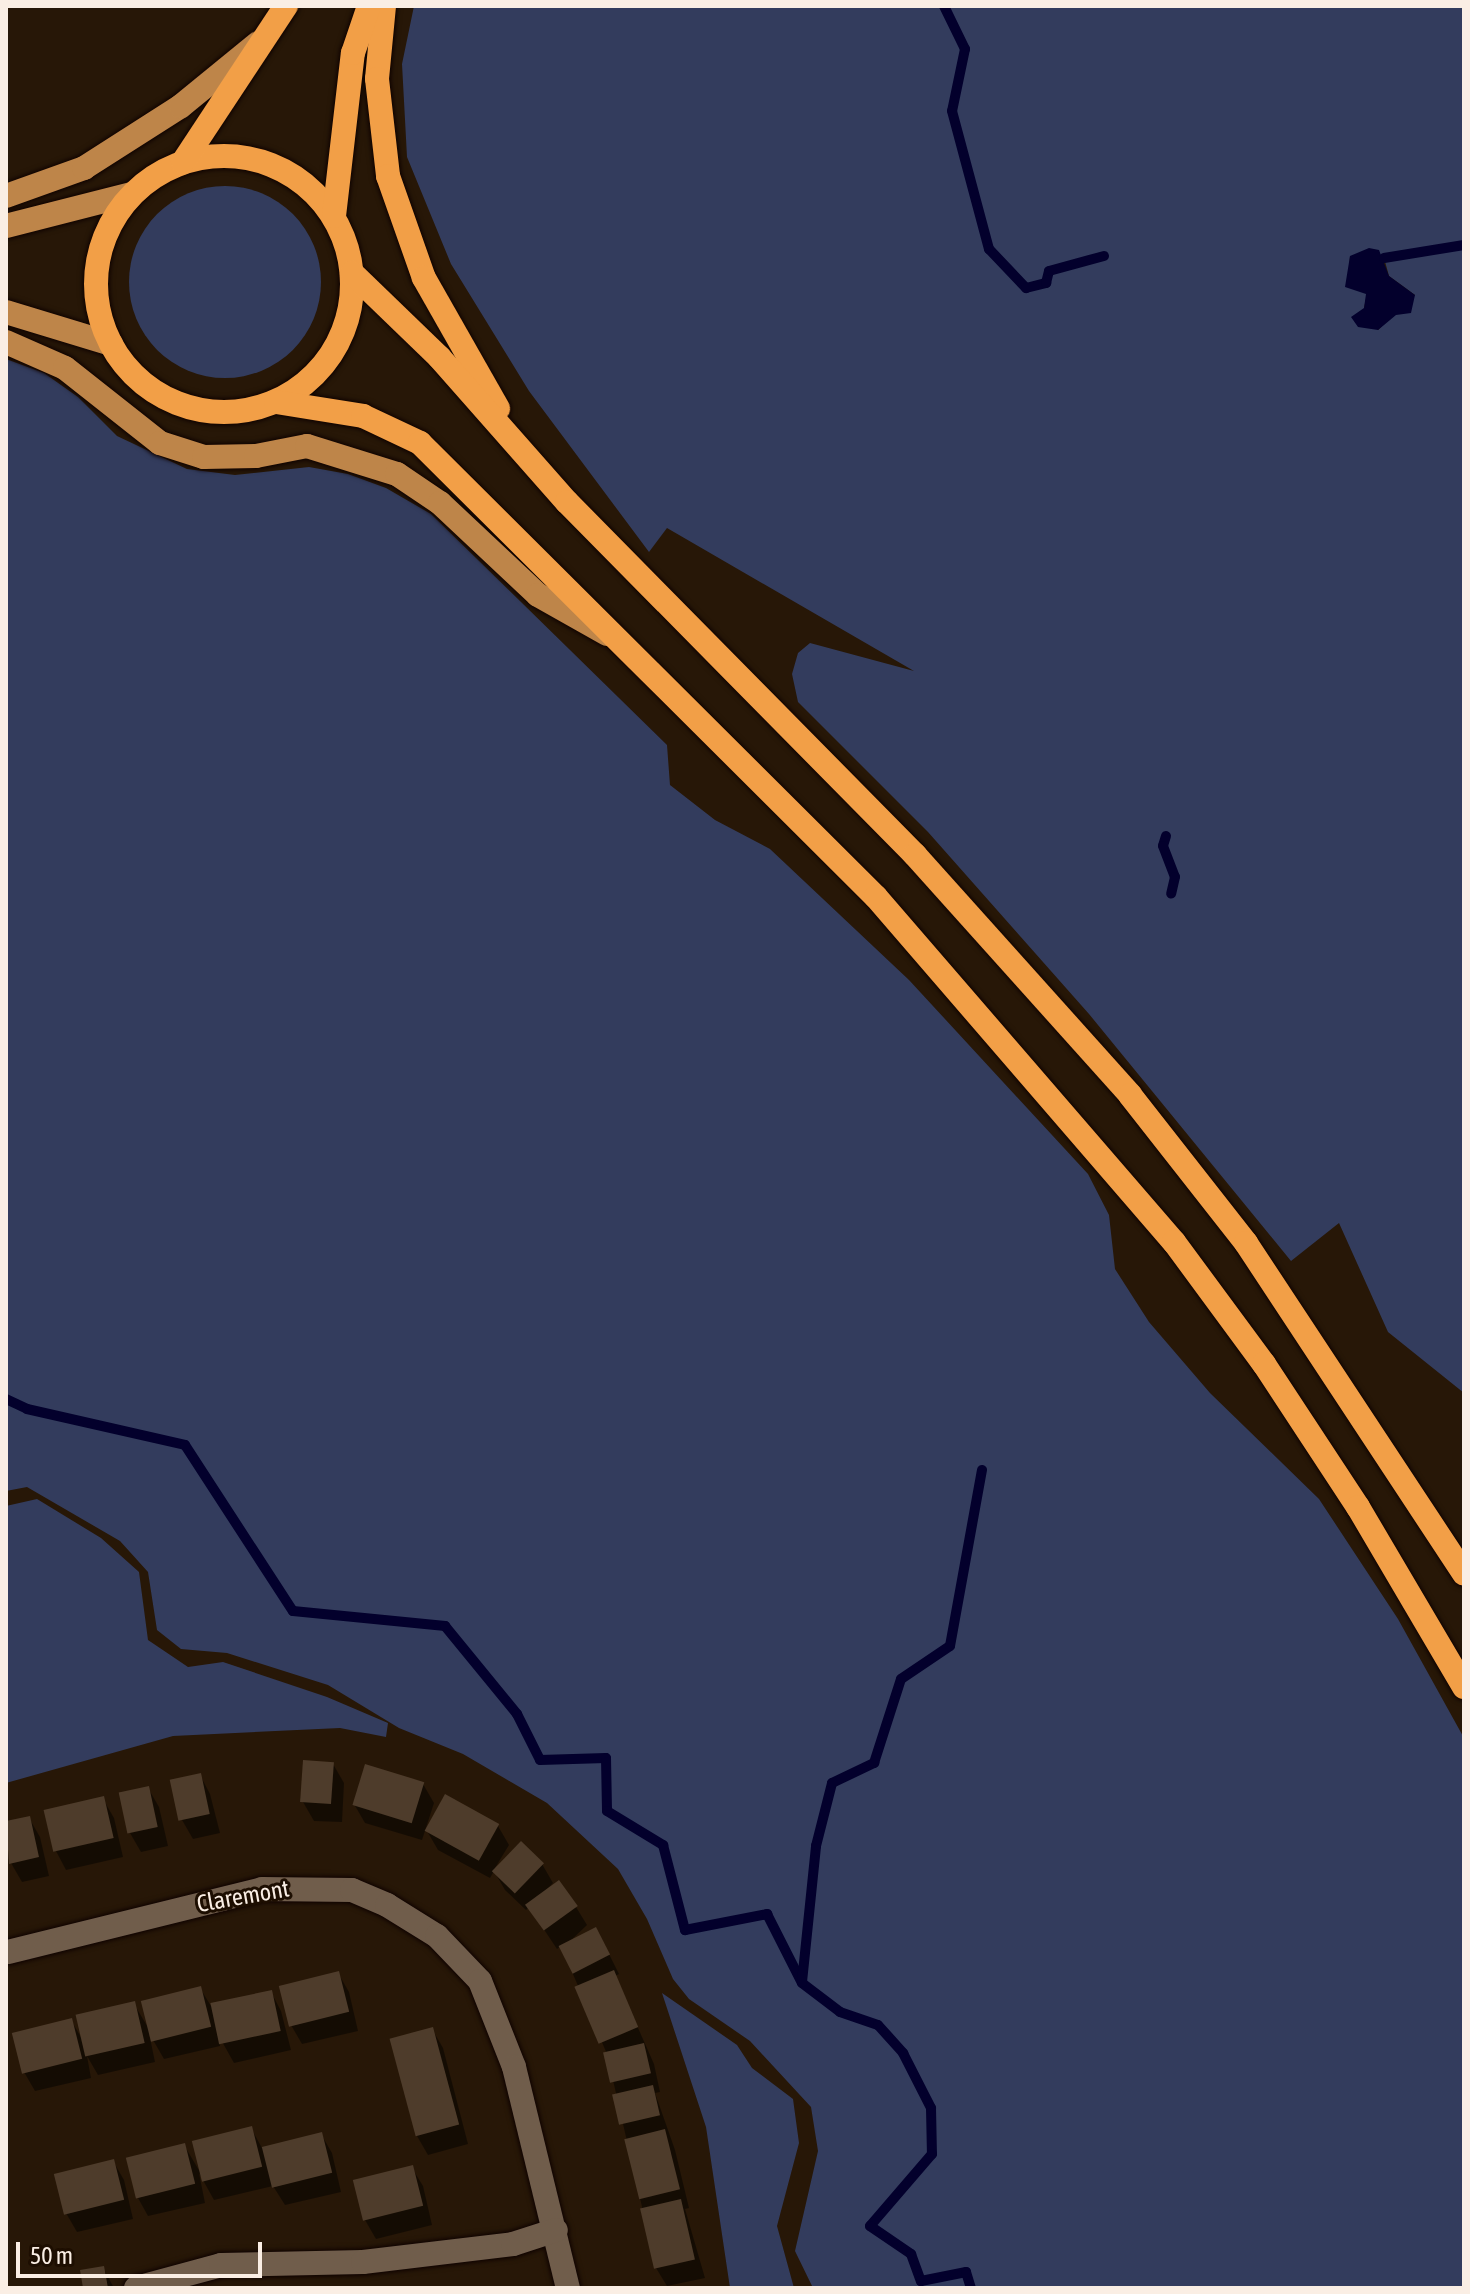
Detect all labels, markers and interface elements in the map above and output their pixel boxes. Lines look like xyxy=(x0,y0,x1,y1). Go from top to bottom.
street label: Claremont xyxy=(195,1874,291,1918)
scale bar xyxy=(20,2226,266,2276)
text: 50 m xyxy=(30,2242,73,2269)

